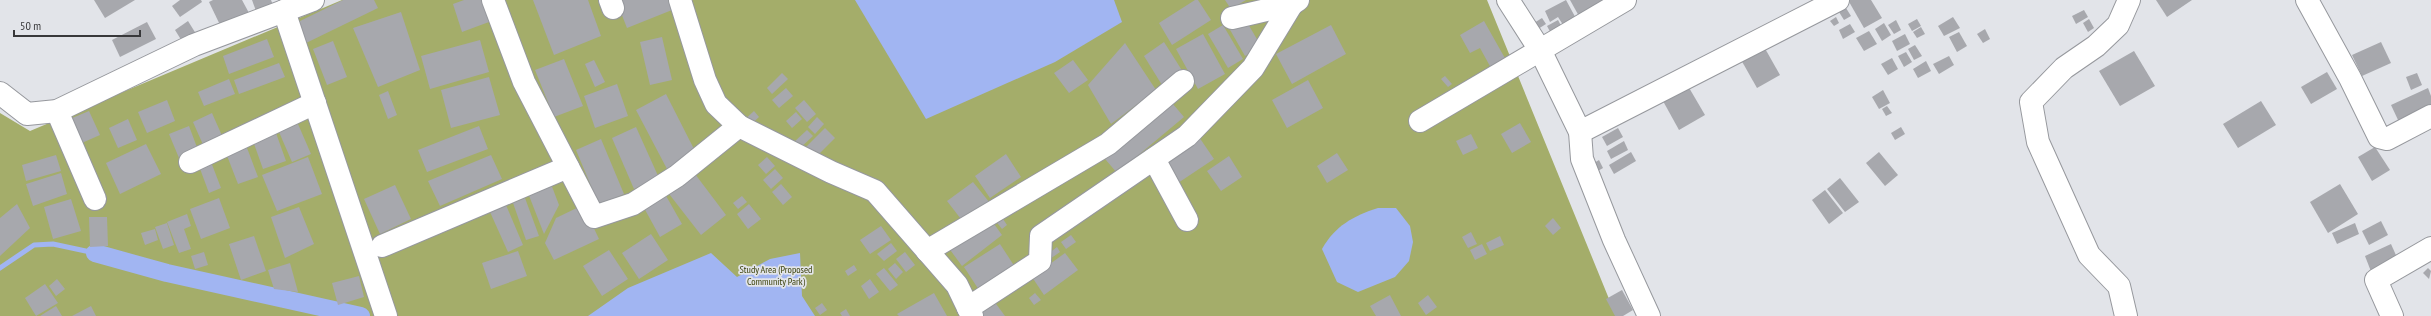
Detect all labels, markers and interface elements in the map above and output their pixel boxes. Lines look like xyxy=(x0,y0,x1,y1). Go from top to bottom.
scale bar xyxy=(14,12,140,38)
text: 50 m xyxy=(20,18,41,33)
park label: Study Area (Proposed Community Park) xyxy=(740,263,812,288)

